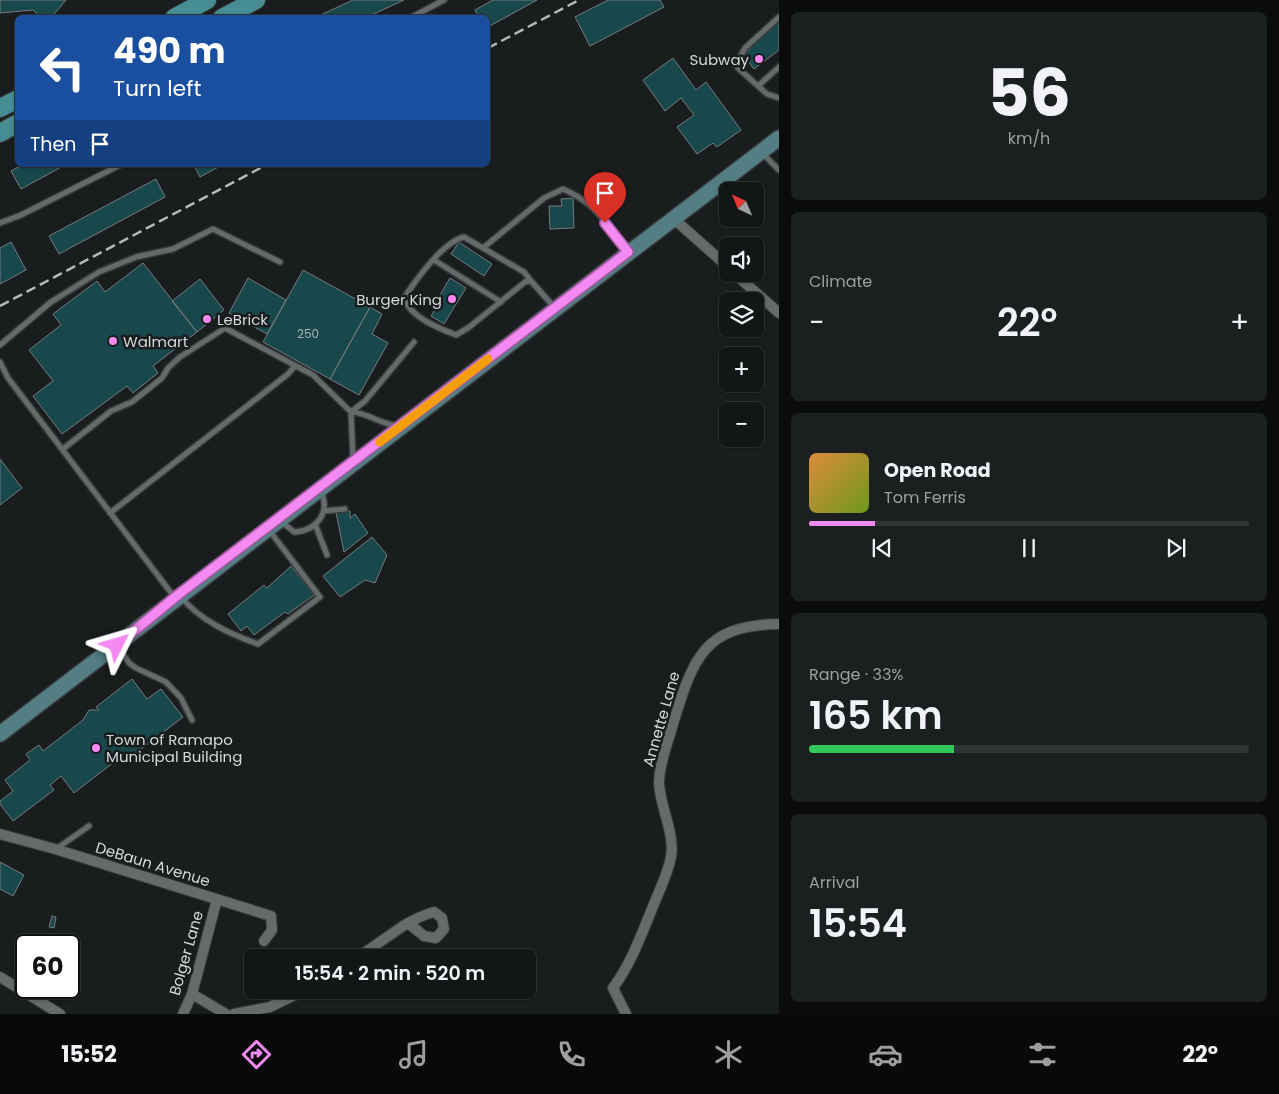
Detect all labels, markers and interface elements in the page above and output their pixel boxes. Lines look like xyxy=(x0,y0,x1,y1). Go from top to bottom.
text: 490 m xyxy=(113,26,226,75)
icon: left xyxy=(30,35,95,100)
text: 56 xyxy=(987,48,1071,139)
place label: Subway xyxy=(690,49,750,70)
marker: Subway xyxy=(753,53,765,65)
text: Turn left xyxy=(113,73,201,104)
text: km/h xyxy=(1008,127,1050,150)
icon: arrive xyxy=(86,130,114,158)
text: Then xyxy=(30,131,76,158)
pin xyxy=(584,172,626,223)
icon: arrive xyxy=(591,179,619,207)
north arrow xyxy=(719,182,764,228)
map controls xyxy=(719,182,764,447)
button: sound xyxy=(719,237,764,282)
text: Climate xyxy=(809,270,872,293)
place label: Burger King xyxy=(356,289,442,310)
button: layers xyxy=(719,292,764,337)
marker: Burger King xyxy=(446,293,458,305)
text: 22° xyxy=(997,296,1057,349)
text: − xyxy=(809,303,824,342)
text: + xyxy=(1230,303,1249,342)
place label: LeBrick xyxy=(217,309,268,330)
marker: LeBrick xyxy=(201,313,213,325)
house number: 250 xyxy=(297,325,319,342)
place label: Walmart xyxy=(123,331,188,352)
marker: Walmart xyxy=(107,335,119,347)
button: + xyxy=(719,347,764,392)
button: − xyxy=(719,402,764,447)
text: Open Road xyxy=(884,457,991,484)
text: Tom Ferris xyxy=(884,486,966,509)
icon: previous xyxy=(868,534,896,562)
icon: pause xyxy=(1015,534,1043,562)
icon: next xyxy=(1162,534,1190,562)
position arrow xyxy=(90,618,142,670)
text: Range · 33% xyxy=(809,663,903,686)
street label: Annette Lane xyxy=(637,669,685,769)
text: 165 km xyxy=(809,689,943,742)
place label: Town of Ramapo Municipal Building xyxy=(106,729,242,767)
marker: Town of Ramapo Municipal Building xyxy=(90,742,102,754)
street label: DeBaun Avenue xyxy=(93,837,213,891)
text: Arrival xyxy=(809,871,859,894)
text: 15:54 xyxy=(809,897,907,950)
street label: Bolger Lane xyxy=(164,908,208,998)
speed limit sign: 60 xyxy=(15,934,80,999)
text: 15:54 · 2 min · 520 m xyxy=(295,960,485,987)
icon: directions xyxy=(239,1037,274,1072)
icon: music xyxy=(396,1037,431,1072)
icon: phone xyxy=(554,1037,589,1072)
icon: climate xyxy=(711,1037,746,1072)
icon: car xyxy=(868,1037,903,1072)
icon: filters xyxy=(1025,1037,1060,1072)
text: 15:52 xyxy=(61,1039,117,1070)
text: 22° xyxy=(1183,1039,1218,1070)

